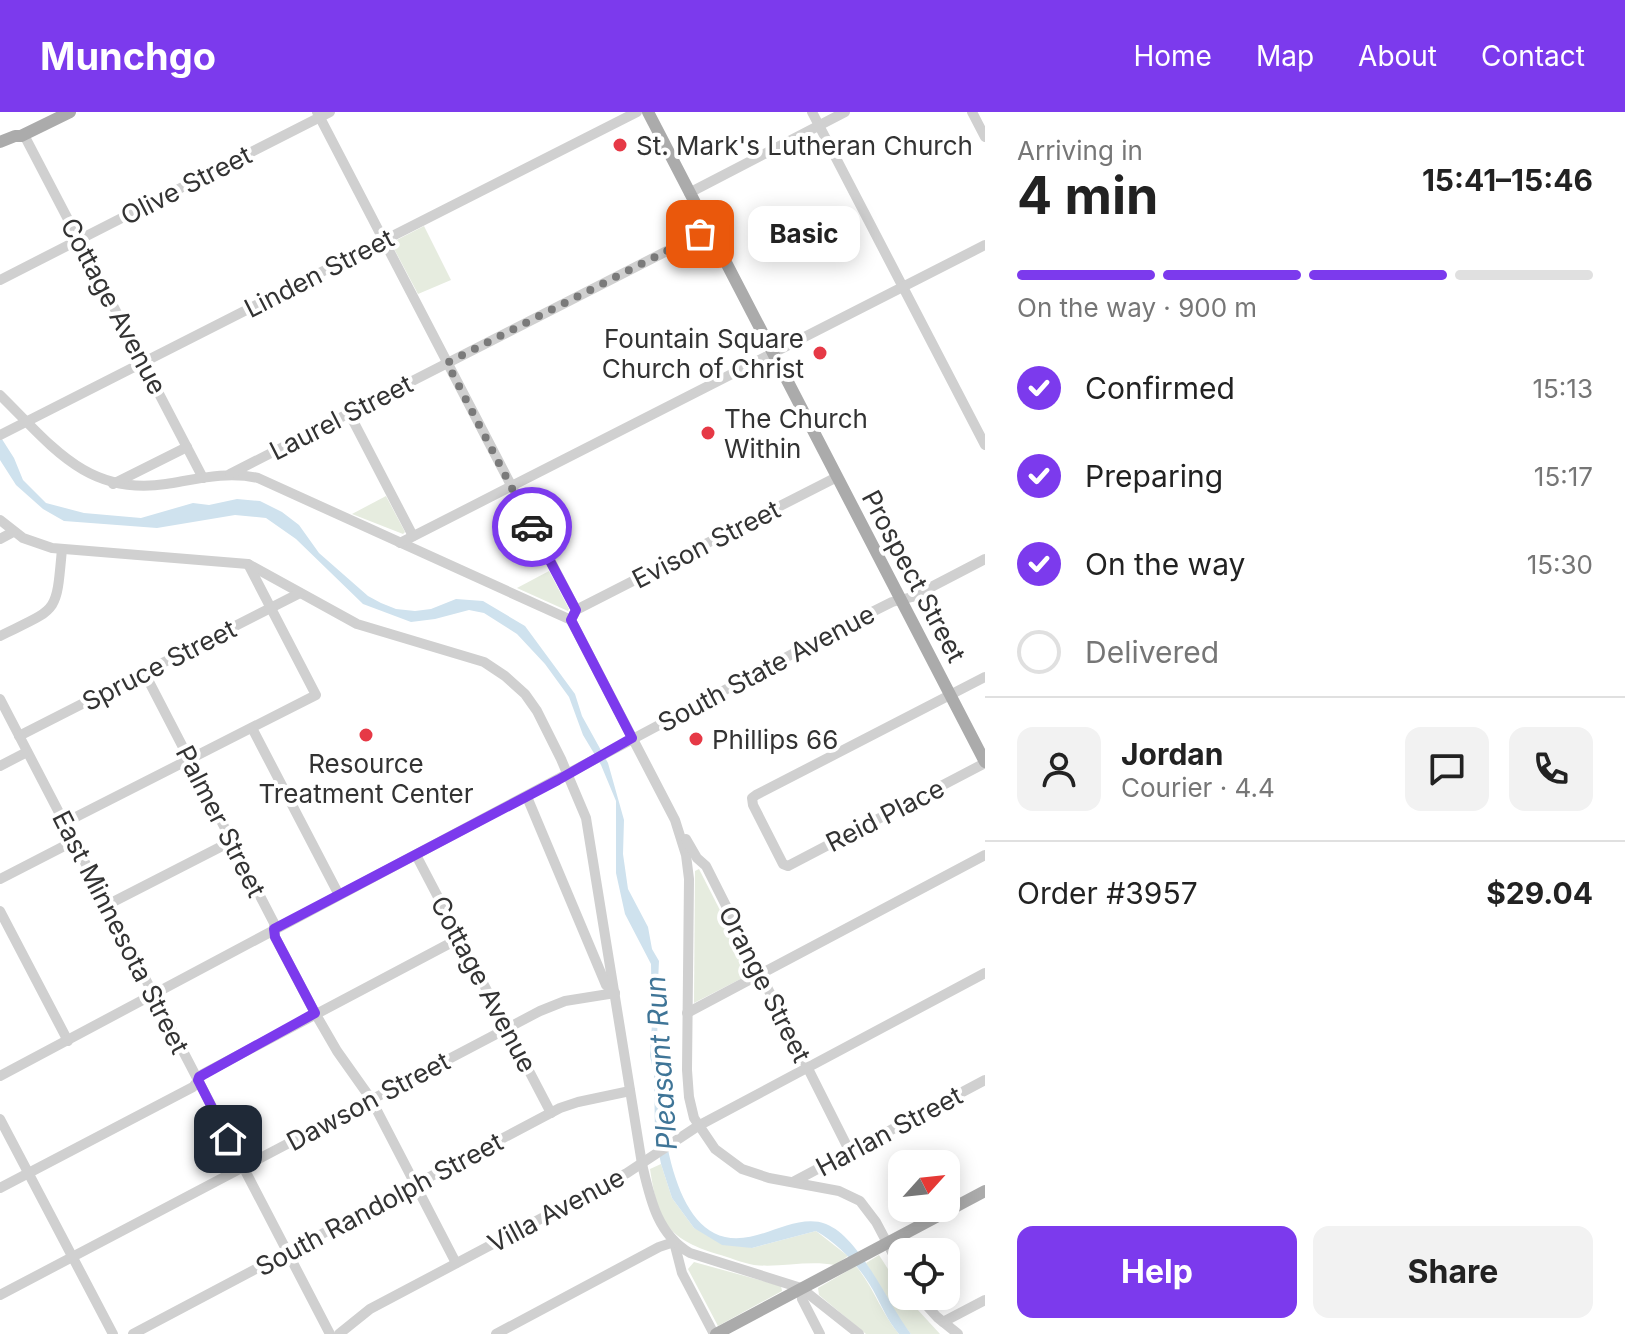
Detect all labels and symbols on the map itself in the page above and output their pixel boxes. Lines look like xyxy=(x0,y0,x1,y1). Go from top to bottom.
place label: St. Mark's Lutheran Church xyxy=(636,130,973,161)
marker: St. Mark's Lutheran Church xyxy=(611,136,629,154)
street label: Olive Street xyxy=(116,139,256,231)
pin xyxy=(666,200,734,268)
callout: Basic xyxy=(748,206,860,262)
street label: Cottage Avenue xyxy=(54,212,174,400)
street label: Linden Street xyxy=(239,222,399,324)
place label: Fountain Square Church of Christ xyxy=(602,323,804,384)
marker: Fountain Square Church of Christ xyxy=(811,344,829,362)
street label: Laurel Street xyxy=(264,368,418,466)
place label: The Church Within xyxy=(724,403,868,464)
marker: The Church Within xyxy=(699,424,717,442)
street label: Prospect Street xyxy=(856,485,972,667)
courier xyxy=(492,487,572,567)
street label: Evison Street xyxy=(627,493,785,595)
street label: South State Avenue xyxy=(652,598,880,738)
street label: Spruce Street xyxy=(77,613,241,717)
place label: Phillips 66 xyxy=(712,724,838,755)
marker: Resource Treatment Center xyxy=(357,726,375,744)
marker: Phillips 66 xyxy=(687,730,705,748)
street label: Palmer Street xyxy=(170,740,272,902)
place label: Resource Treatment Center xyxy=(258,748,474,809)
street label: Reid Place xyxy=(821,772,949,858)
street label: East Minnesota Street xyxy=(46,805,196,1059)
street label: Cottage Avenue xyxy=(424,890,544,1078)
street label: Orange Street xyxy=(712,901,818,1067)
water label: Pleasant Run xyxy=(638,975,684,1151)
street label: Dawson Street xyxy=(281,1045,455,1157)
street label: Harlan Street xyxy=(811,1080,967,1182)
pin xyxy=(194,1105,262,1173)
street label: South Randolph Street xyxy=(250,1126,508,1282)
north arrow xyxy=(888,1150,960,1222)
street label: Villa Avenue xyxy=(482,1161,630,1259)

